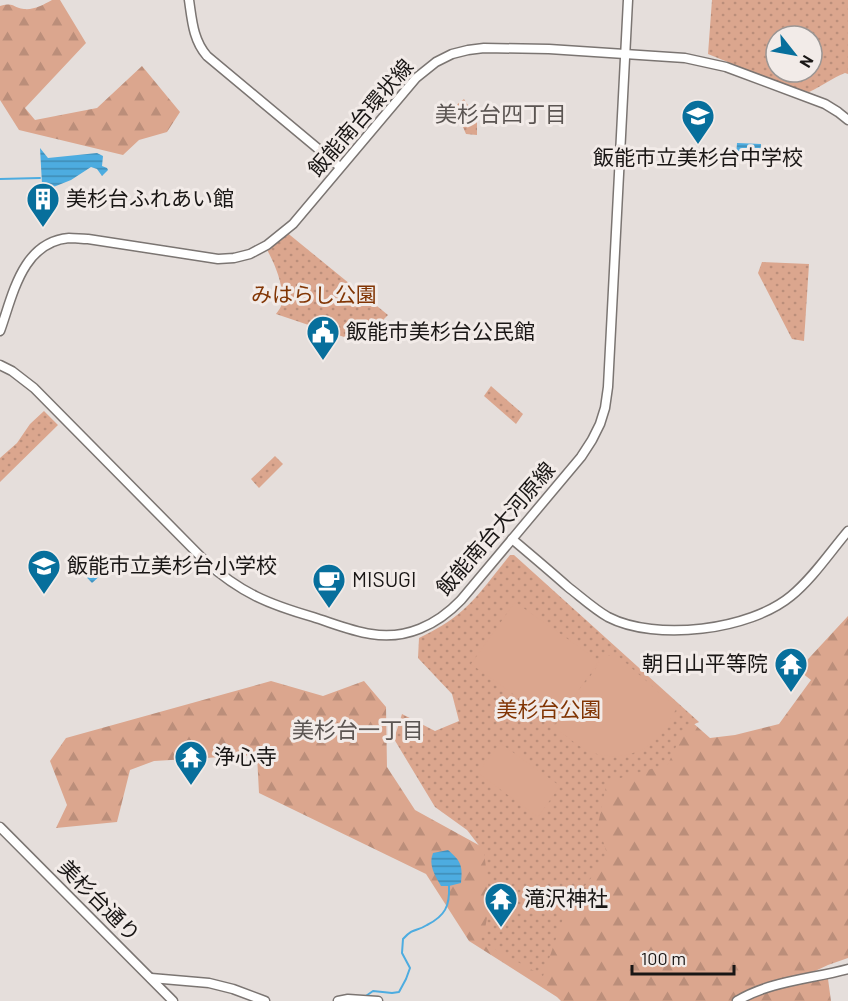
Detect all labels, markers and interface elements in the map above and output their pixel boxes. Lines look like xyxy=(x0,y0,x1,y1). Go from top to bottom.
north arrow xyxy=(764,24,824,84)
street label: 飯能南台環状線 xyxy=(302,53,418,181)
text: N xyxy=(796,53,818,71)
school or university icon: 飯能市立美杉台中学校 xyxy=(680,98,716,145)
district label: 美杉台四丁目 xyxy=(435,100,567,126)
place label: 飯能市立美杉台中学校 xyxy=(593,144,803,169)
building icon: 美杉台ふれあい館 xyxy=(25,181,61,228)
place label: 美杉台ふれあい館 xyxy=(66,185,234,210)
park label: みはらし公園 xyxy=(251,281,377,306)
public building icon: 飯能市美杉台公民館 xyxy=(305,314,341,361)
place label: 飯能市美杉台公民館 xyxy=(346,318,535,343)
street label: 飯能南台大河原線 xyxy=(430,456,559,600)
school or university icon: 飯能市立美杉台小学校 xyxy=(26,548,62,595)
place label: 飯能市立美杉台小学校 xyxy=(67,552,277,577)
cafe icon: MISUGI xyxy=(311,562,347,609)
place label: MISUGI xyxy=(352,566,416,591)
temple icon: 朝日山平等院 xyxy=(773,646,809,693)
place label: 朝日山平等院 xyxy=(642,650,768,675)
park label: 美杉台公園 xyxy=(497,696,602,721)
district label: 美杉台一丁目 xyxy=(292,716,424,742)
temple icon: 浄心寺 xyxy=(173,739,209,786)
place label: 浄心寺 xyxy=(214,743,277,768)
street label: 美杉台通り xyxy=(54,854,146,946)
temple icon: 滝沢神社 xyxy=(483,881,519,928)
place label: 滝沢神社 xyxy=(524,885,608,910)
scale bar xyxy=(632,938,734,976)
text: 100 m xyxy=(641,947,686,969)

